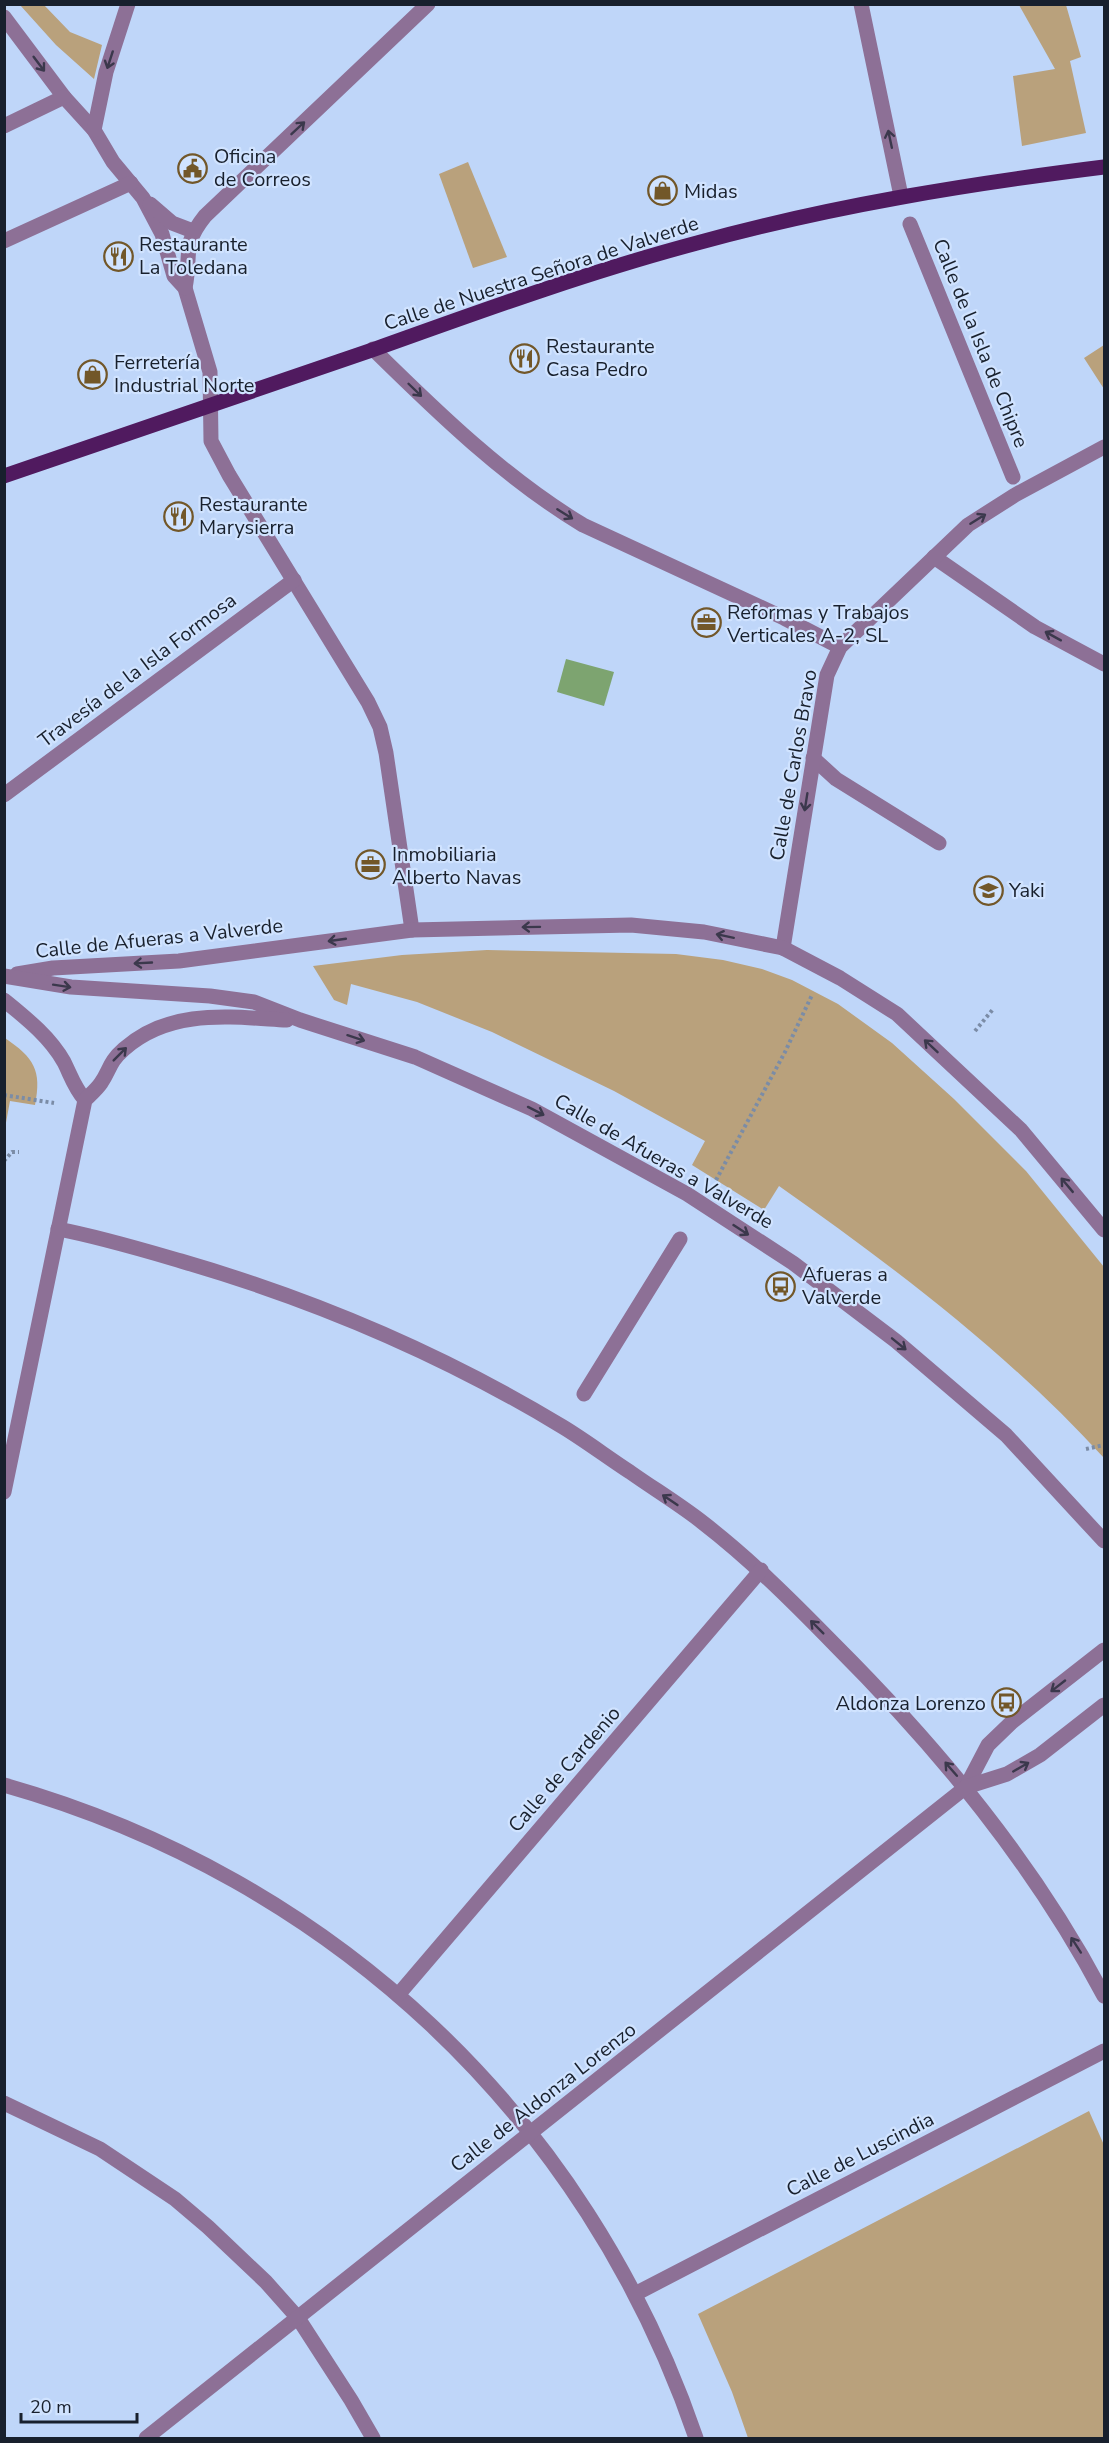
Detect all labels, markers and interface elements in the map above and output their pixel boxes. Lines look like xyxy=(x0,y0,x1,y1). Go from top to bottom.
one-way arrow xyxy=(104,50,115,69)
one-way arrow xyxy=(32,56,45,72)
one-way arrow xyxy=(290,121,305,135)
one-way arrow xyxy=(884,129,895,149)
place label: Oficina de Correos xyxy=(214,143,311,193)
public building icon: Oficina de Correos xyxy=(177,152,209,184)
shop icon: Midas xyxy=(647,175,679,207)
place label: Midas xyxy=(684,178,738,205)
street label: Calle de Nuestra Señora de Valverde xyxy=(380,210,702,337)
place label: Restaurante La Toledana xyxy=(139,231,248,281)
street label: Calle de la Isla de Chipre xyxy=(926,235,1035,452)
restaurant icon: Restaurante La Toledana xyxy=(102,240,134,272)
place label: Restaurante Casa Pedro xyxy=(546,333,655,383)
restaurant icon: Restaurante Casa Pedro xyxy=(509,342,541,374)
place label: Ferretería Industrial Norte xyxy=(114,349,255,399)
shop icon: Ferretería Industrial Norte xyxy=(77,358,109,390)
one-way arrow xyxy=(407,383,422,397)
place label: Restaurante Marysierra xyxy=(199,491,308,541)
restaurant icon: Restaurante Marysierra xyxy=(162,500,194,532)
one-way arrow xyxy=(556,509,573,521)
one-way arrow xyxy=(969,513,986,525)
street label: Travesía de la Isla Formosa xyxy=(33,587,242,754)
place label: Reformas y Trabajos Verticales A-2, SL xyxy=(726,599,909,649)
office icon: Reformas y Trabajos Verticales A-2, SL xyxy=(690,607,722,639)
one-way arrow xyxy=(1045,630,1062,642)
street label: Calle de Carlos Bravo xyxy=(763,667,824,863)
one-way arrow xyxy=(801,792,812,811)
place label: Inmobiliaria Alberto Navas xyxy=(392,841,521,891)
office icon: Inmobiliaria Alberto Navas xyxy=(355,849,387,881)
school or university icon: Yaki xyxy=(972,874,1004,906)
place label: Yaki xyxy=(1008,877,1045,904)
street label: Calle de Afueras a Valverde xyxy=(34,912,284,965)
one-way arrow xyxy=(522,921,542,932)
one-way arrow xyxy=(716,930,736,941)
one-way arrow xyxy=(327,935,347,946)
one-way arrow xyxy=(134,957,154,968)
one-way arrow xyxy=(52,981,71,992)
one-way arrow xyxy=(346,1034,365,1045)
one-way arrow xyxy=(924,1039,939,1053)
one-way arrow xyxy=(112,1047,127,1061)
street label: Calle de Afueras a Valverde xyxy=(549,1088,778,1235)
one-way arrow xyxy=(527,1106,545,1117)
one-way arrow xyxy=(1061,1177,1074,1193)
one-way arrow xyxy=(733,1223,750,1236)
place label: Afueras a Valverde xyxy=(801,1261,888,1311)
bus stop icon: Afueras a Valverde xyxy=(765,1270,797,1302)
one-way arrow xyxy=(891,1337,906,1351)
one-way arrow xyxy=(662,1494,679,1506)
one-way arrow xyxy=(810,1619,825,1634)
one-way arrow xyxy=(1050,1680,1066,1693)
bus stop icon: Aldonza Lorenzo xyxy=(991,1687,1023,1719)
place label: Aldonza Lorenzo xyxy=(835,1690,986,1717)
street label: Calle de Cardenio xyxy=(502,1701,627,1838)
one-way arrow xyxy=(1012,1760,1029,1772)
one-way arrow xyxy=(944,1761,957,1777)
one-way arrow xyxy=(1069,1937,1081,1954)
street label: Calle de Aldonza Lorenzo xyxy=(445,2016,642,2179)
street label: Calle de Luscindia xyxy=(782,2106,939,2203)
scale bar xyxy=(21,2386,136,2424)
text: 20 m xyxy=(30,2395,72,2419)

